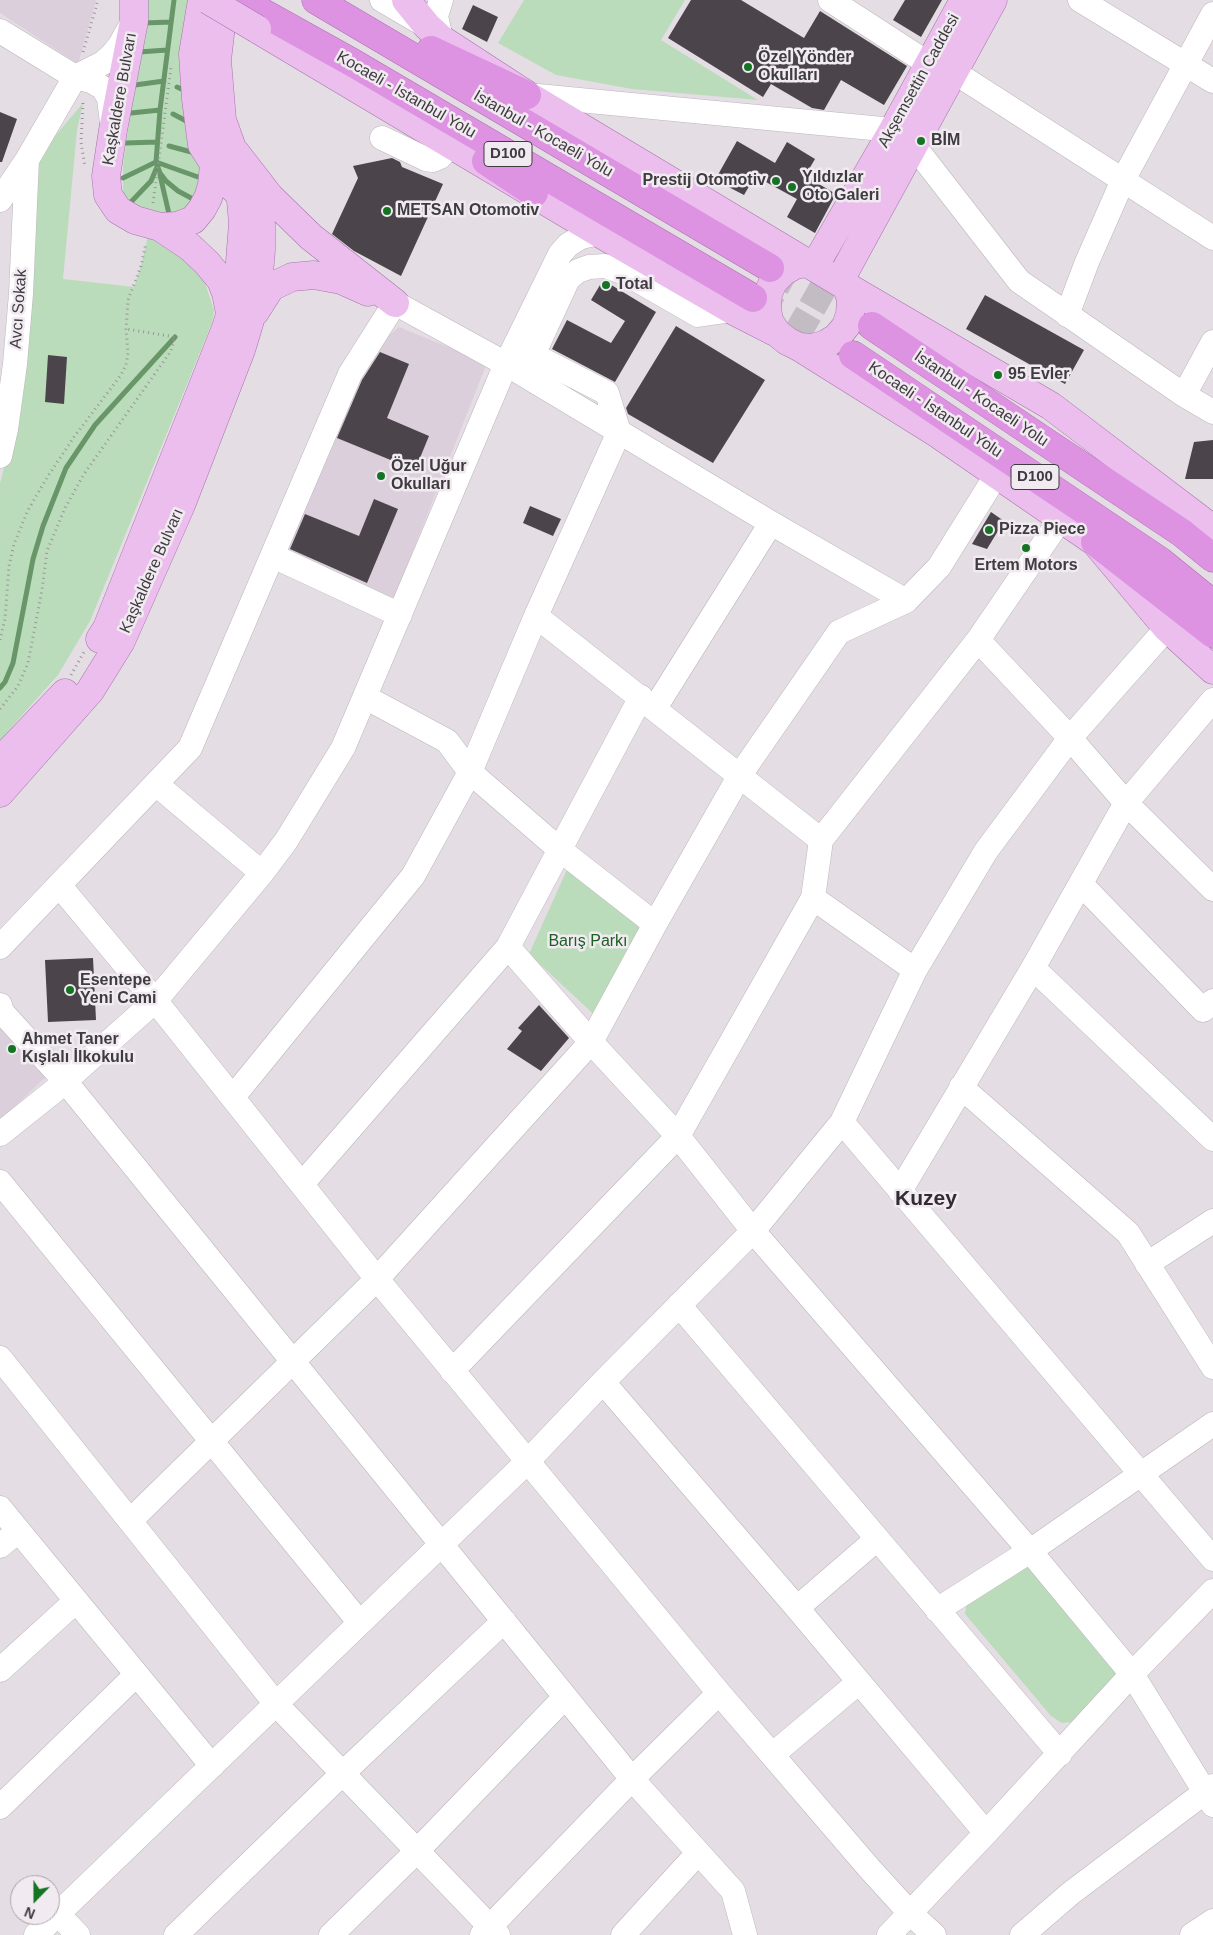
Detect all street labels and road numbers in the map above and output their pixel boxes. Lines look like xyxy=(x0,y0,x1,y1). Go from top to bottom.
street label: Akşemsettin Caddesi xyxy=(874,11,964,151)
street label: Kaşkaldere Bulvarı xyxy=(99,31,141,167)
street label: Kocaeli - İstanbul Yolu xyxy=(333,47,479,143)
street label: İstanbul - Kocaeli Yolu xyxy=(470,86,616,182)
road number: D100 xyxy=(484,142,532,166)
street label: Avcı Sokak xyxy=(7,269,31,349)
street label: İstanbul - Kocaeli Yolu xyxy=(910,347,1052,451)
street label: Kocaeli - İstanbul Yolu xyxy=(864,358,1006,462)
road number: D100 xyxy=(1011,464,1059,490)
street label: Kaşkaldere Bulvarı xyxy=(116,506,188,636)

